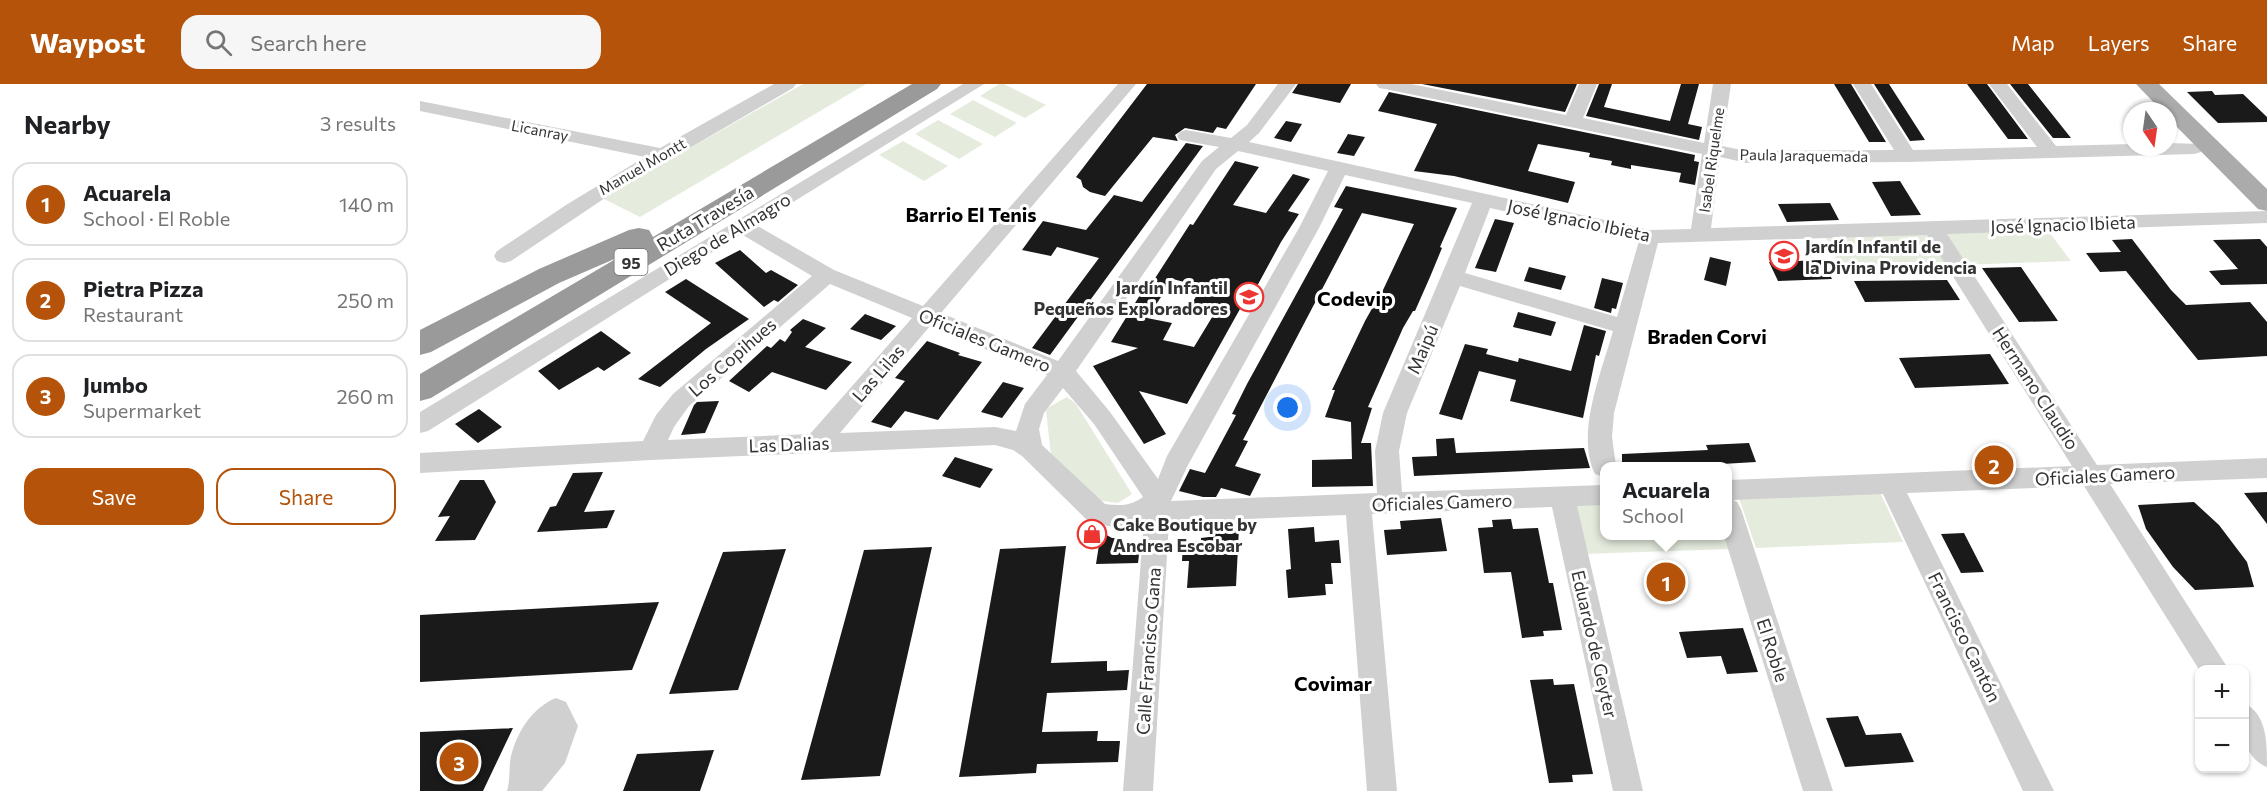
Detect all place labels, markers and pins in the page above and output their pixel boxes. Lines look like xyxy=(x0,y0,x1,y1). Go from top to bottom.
place label: Jardín Infantil de la Divina Providencia xyxy=(1805,235,1977,278)
school or university icon: Jardín Infantil de la Divina Providencia xyxy=(1768,240,1800,272)
place label: Jardín Infantil Pequeños Exploradores xyxy=(1034,276,1228,319)
school or university icon: Jardín Infantil Pequeños Exploradores xyxy=(1233,281,1265,313)
pin: 2 xyxy=(1974,442,2014,488)
place label: Cake Boutique by Andrea Escobar xyxy=(1113,513,1257,556)
shop icon: Cake Boutique by Andrea Escobar xyxy=(1076,518,1108,550)
pin: 1 xyxy=(1646,560,1686,604)
pin: 3 xyxy=(440,740,478,784)

